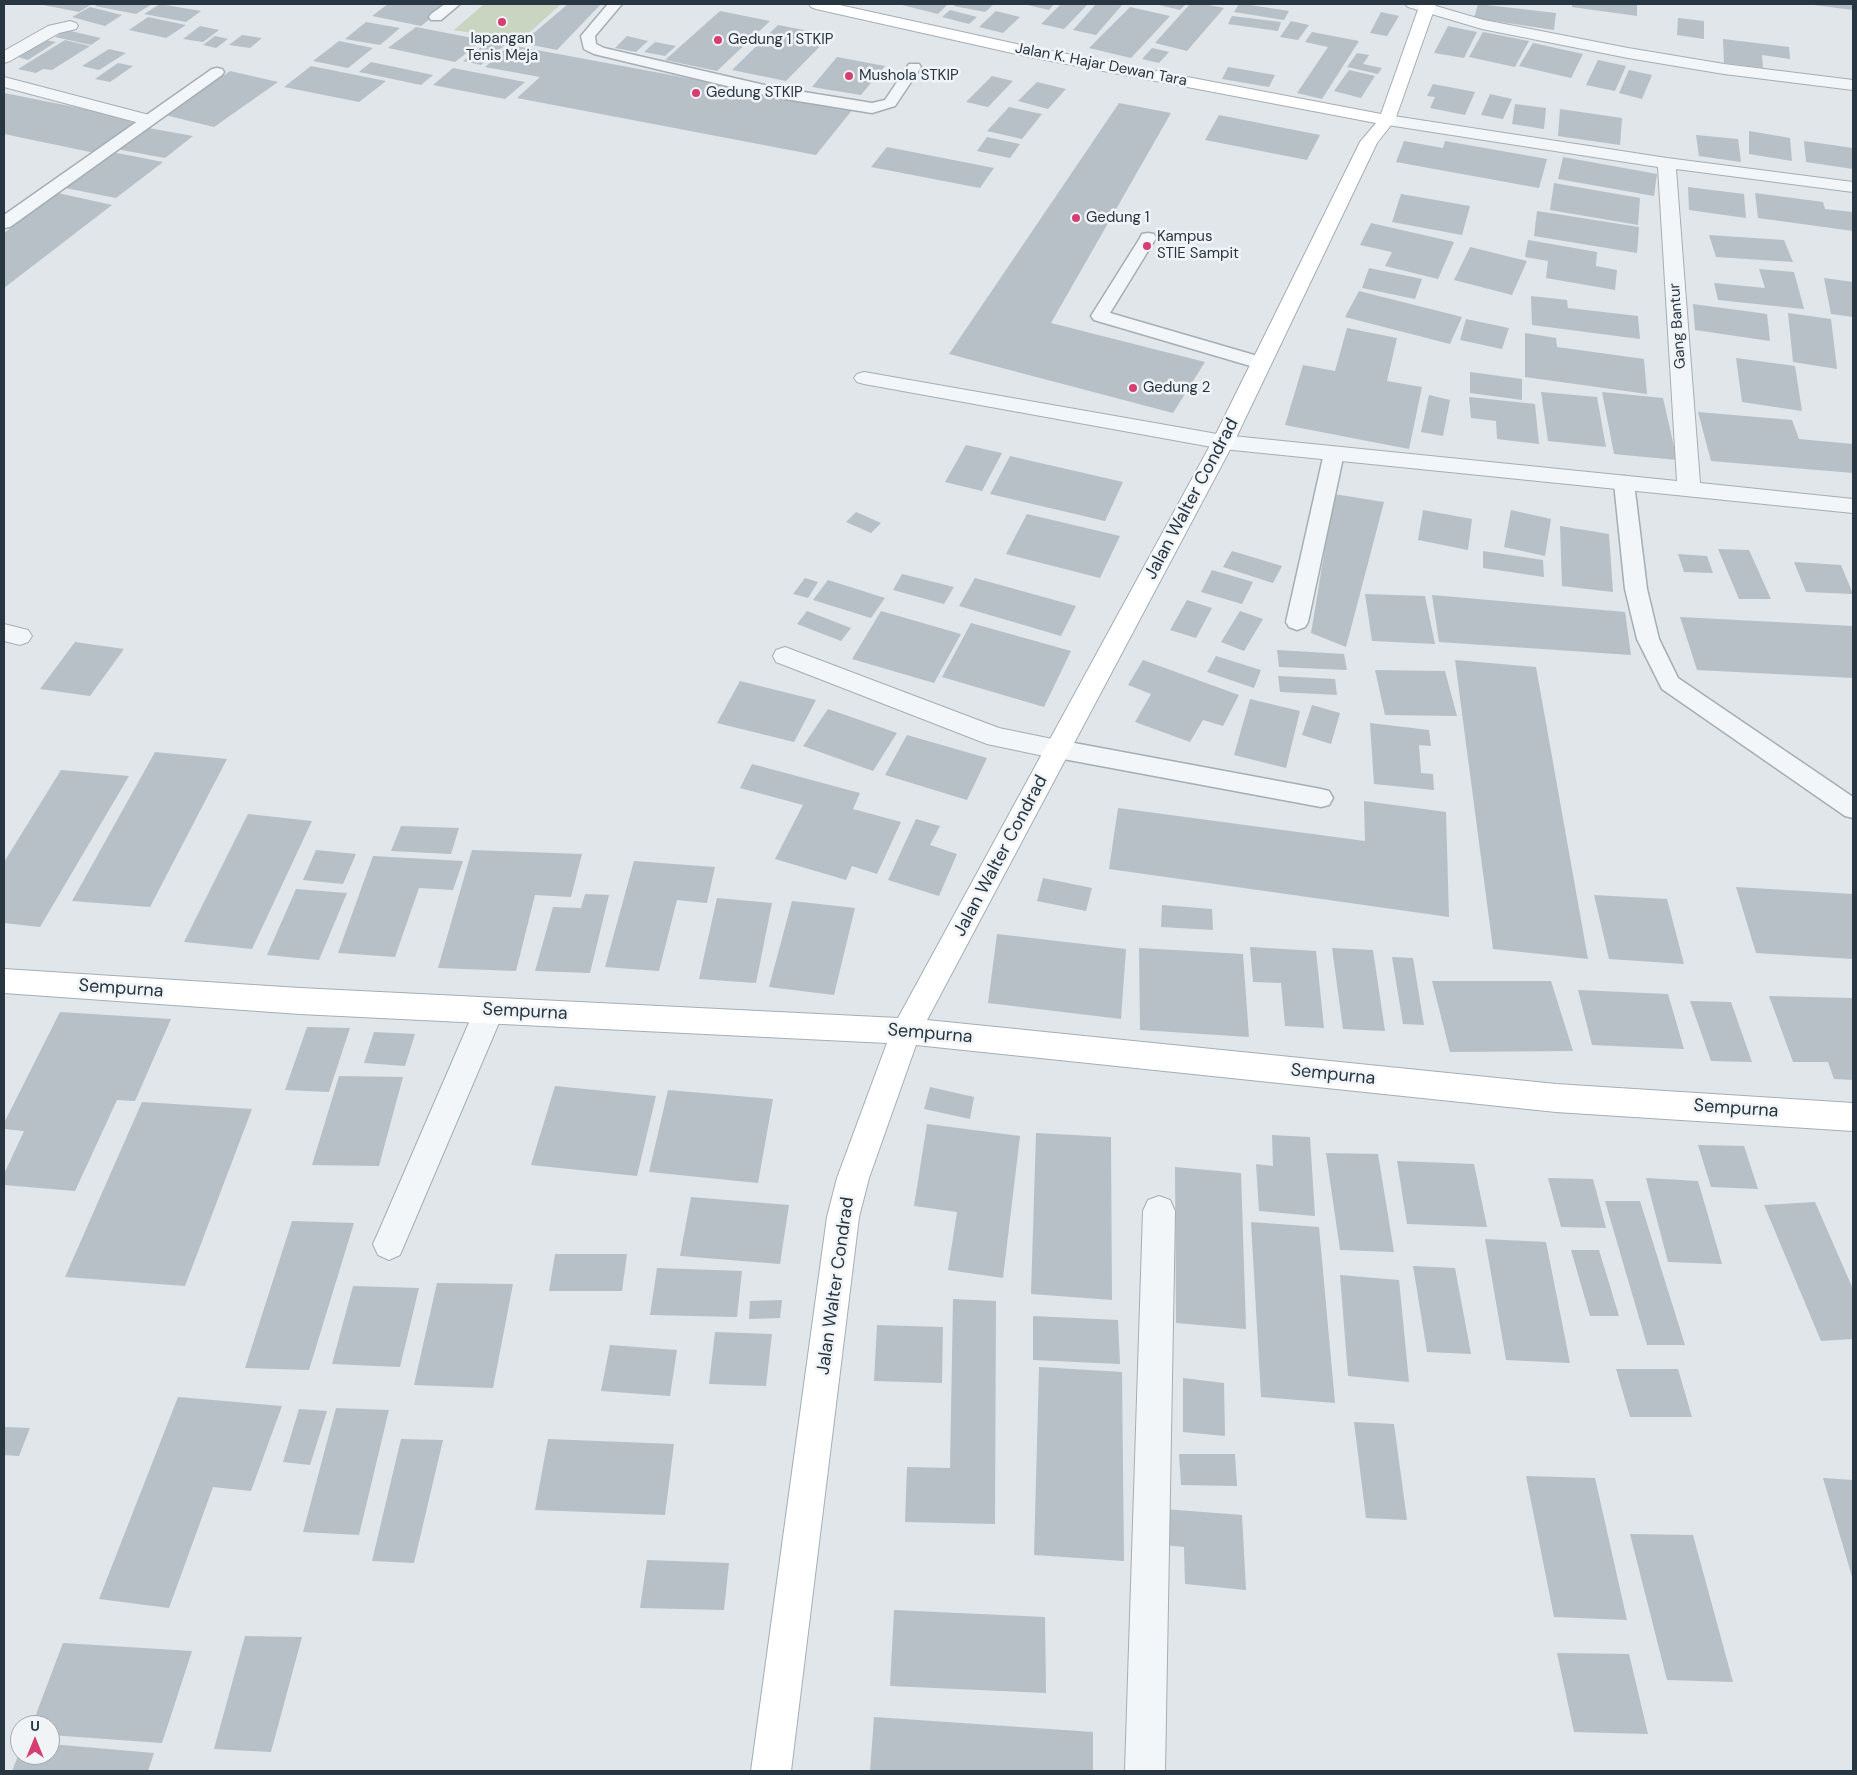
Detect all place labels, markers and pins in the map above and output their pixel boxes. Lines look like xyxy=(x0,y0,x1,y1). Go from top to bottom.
marker: lapangan Tenis Meja xyxy=(496,16,508,28)
place label: lapangan Tenis Meja xyxy=(466,30,538,65)
place label: Gedung 1 STKIP xyxy=(728,31,833,49)
marker: Gedung 1 STKIP xyxy=(712,34,724,46)
place label: Mushola STKIP xyxy=(859,67,959,85)
marker: Mushola STKIP xyxy=(843,70,855,82)
place label: Gedung STKIP xyxy=(706,84,803,102)
marker: Gedung STKIP xyxy=(690,87,702,99)
place label: Gedung 1 xyxy=(1086,209,1150,227)
marker: Gedung 1 xyxy=(1070,212,1082,224)
place label: Kampus STIE Sampit xyxy=(1157,228,1239,263)
marker: Kampus STIE Sampit xyxy=(1141,240,1153,252)
place label: Gedung 2 xyxy=(1143,379,1210,397)
marker: Gedung 2 xyxy=(1127,382,1139,394)

